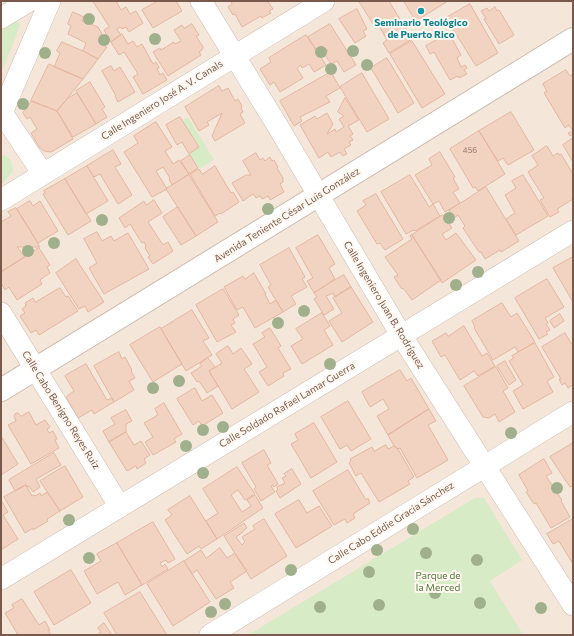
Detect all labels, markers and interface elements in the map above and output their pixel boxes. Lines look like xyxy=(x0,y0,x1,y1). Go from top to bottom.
marker: Seminario Teológico de Puerto Rico xyxy=(416,6,426,16)
place label: Seminario Teológico de Puerto Rico xyxy=(374,17,468,40)
street label: Calle Ingeniero José A. V. Canals xyxy=(99,58,225,142)
house number: 456 xyxy=(463,145,477,155)
street label: Avenida Teniente César Luis González xyxy=(212,165,362,265)
street label: Calle Ingeniero Juan B. Rodríguez xyxy=(341,239,427,371)
street label: Calle Cabo Benigno Reyes Ruiz xyxy=(20,349,102,471)
street label: Calle Soldado Rafael Lamar Guerra xyxy=(217,360,357,450)
street label: Calle Cabo Eddie Gracia Sánchez xyxy=(326,479,456,567)
park label: Parque de la Merced xyxy=(416,570,460,594)

